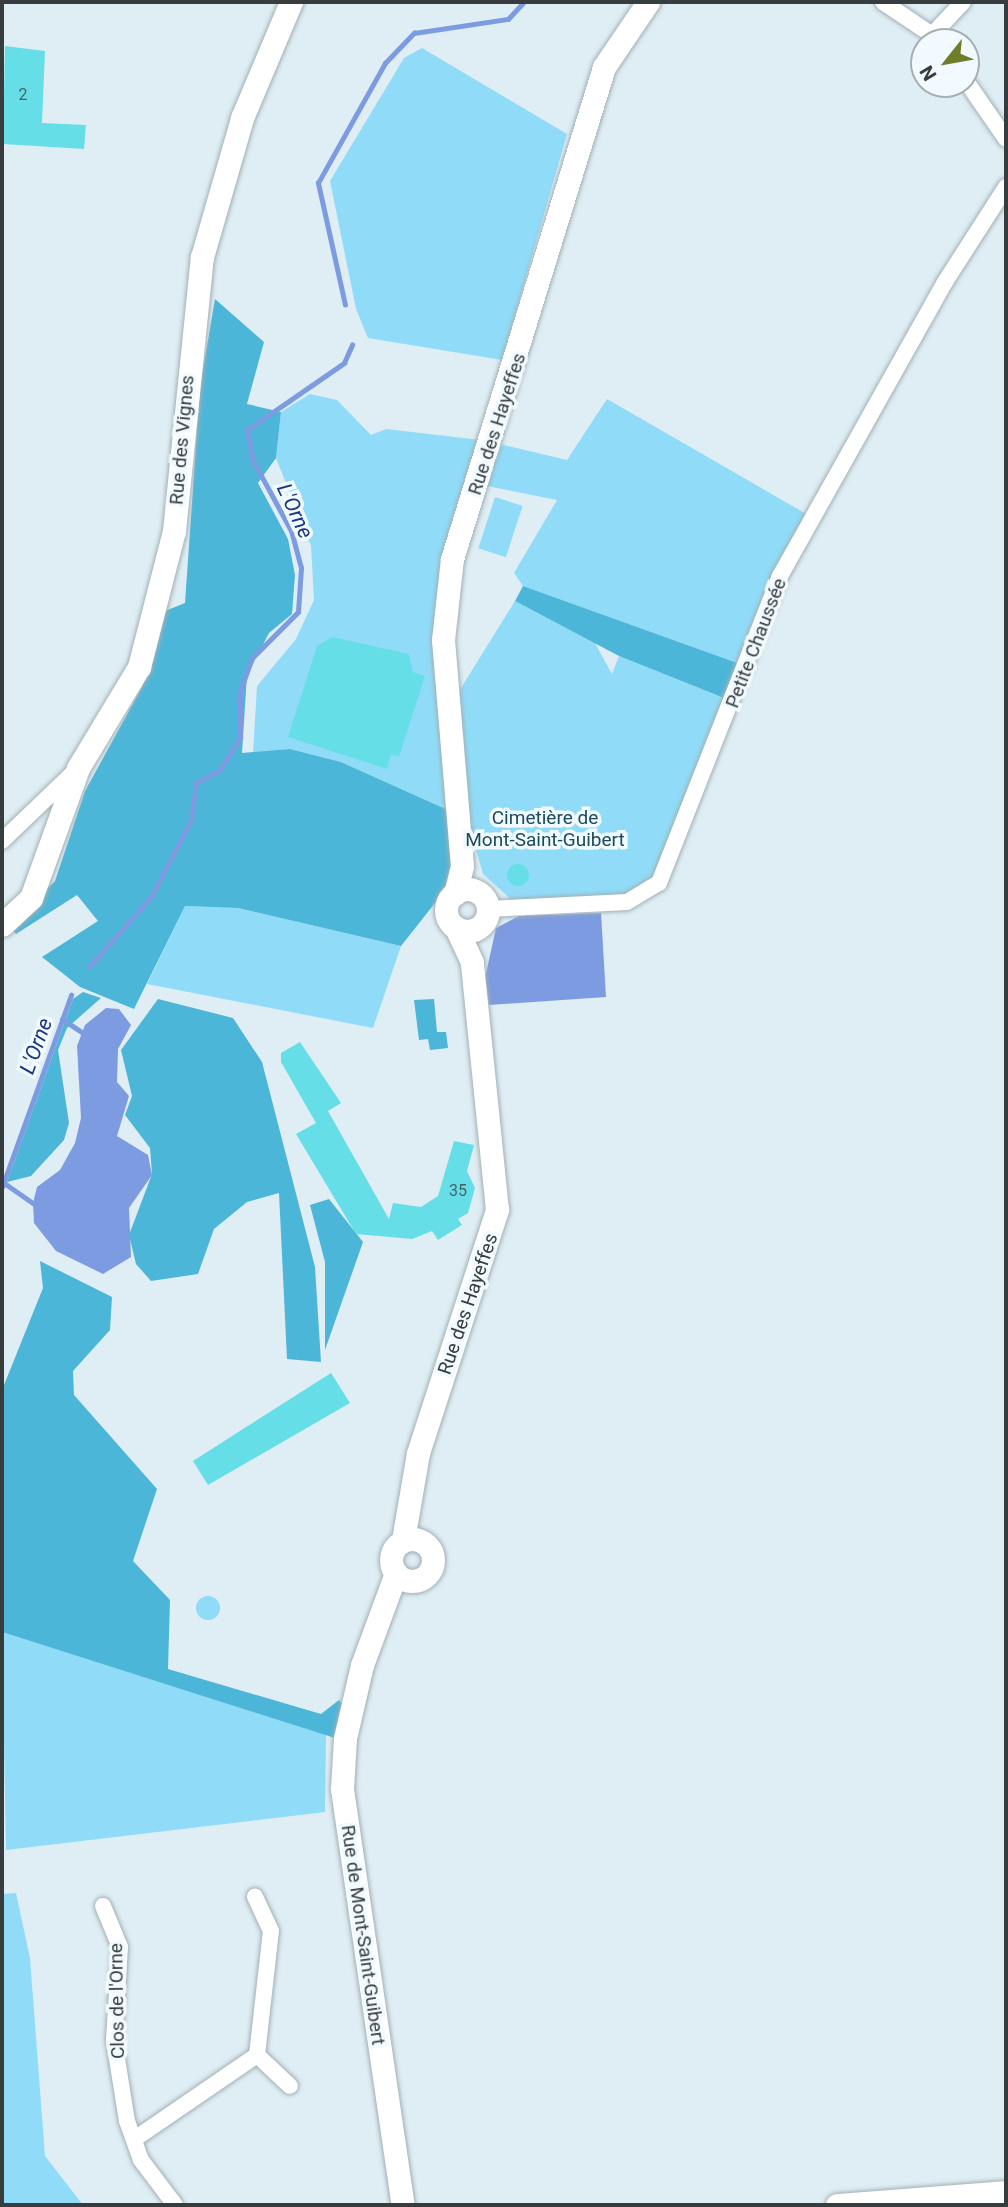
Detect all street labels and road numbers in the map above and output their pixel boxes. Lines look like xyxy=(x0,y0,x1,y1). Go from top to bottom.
street label: Rue des Hayeffes xyxy=(463,350,531,498)
street label: Rue des Vignes xyxy=(165,374,199,506)
street label: Petite Chaussée xyxy=(721,575,791,711)
street label: Rue des Hayeffes xyxy=(433,1230,503,1378)
street label: Rue de Mont-Saint-Guibert xyxy=(336,1824,390,2046)
street label: Clos de l'Orne xyxy=(105,1943,129,2059)

